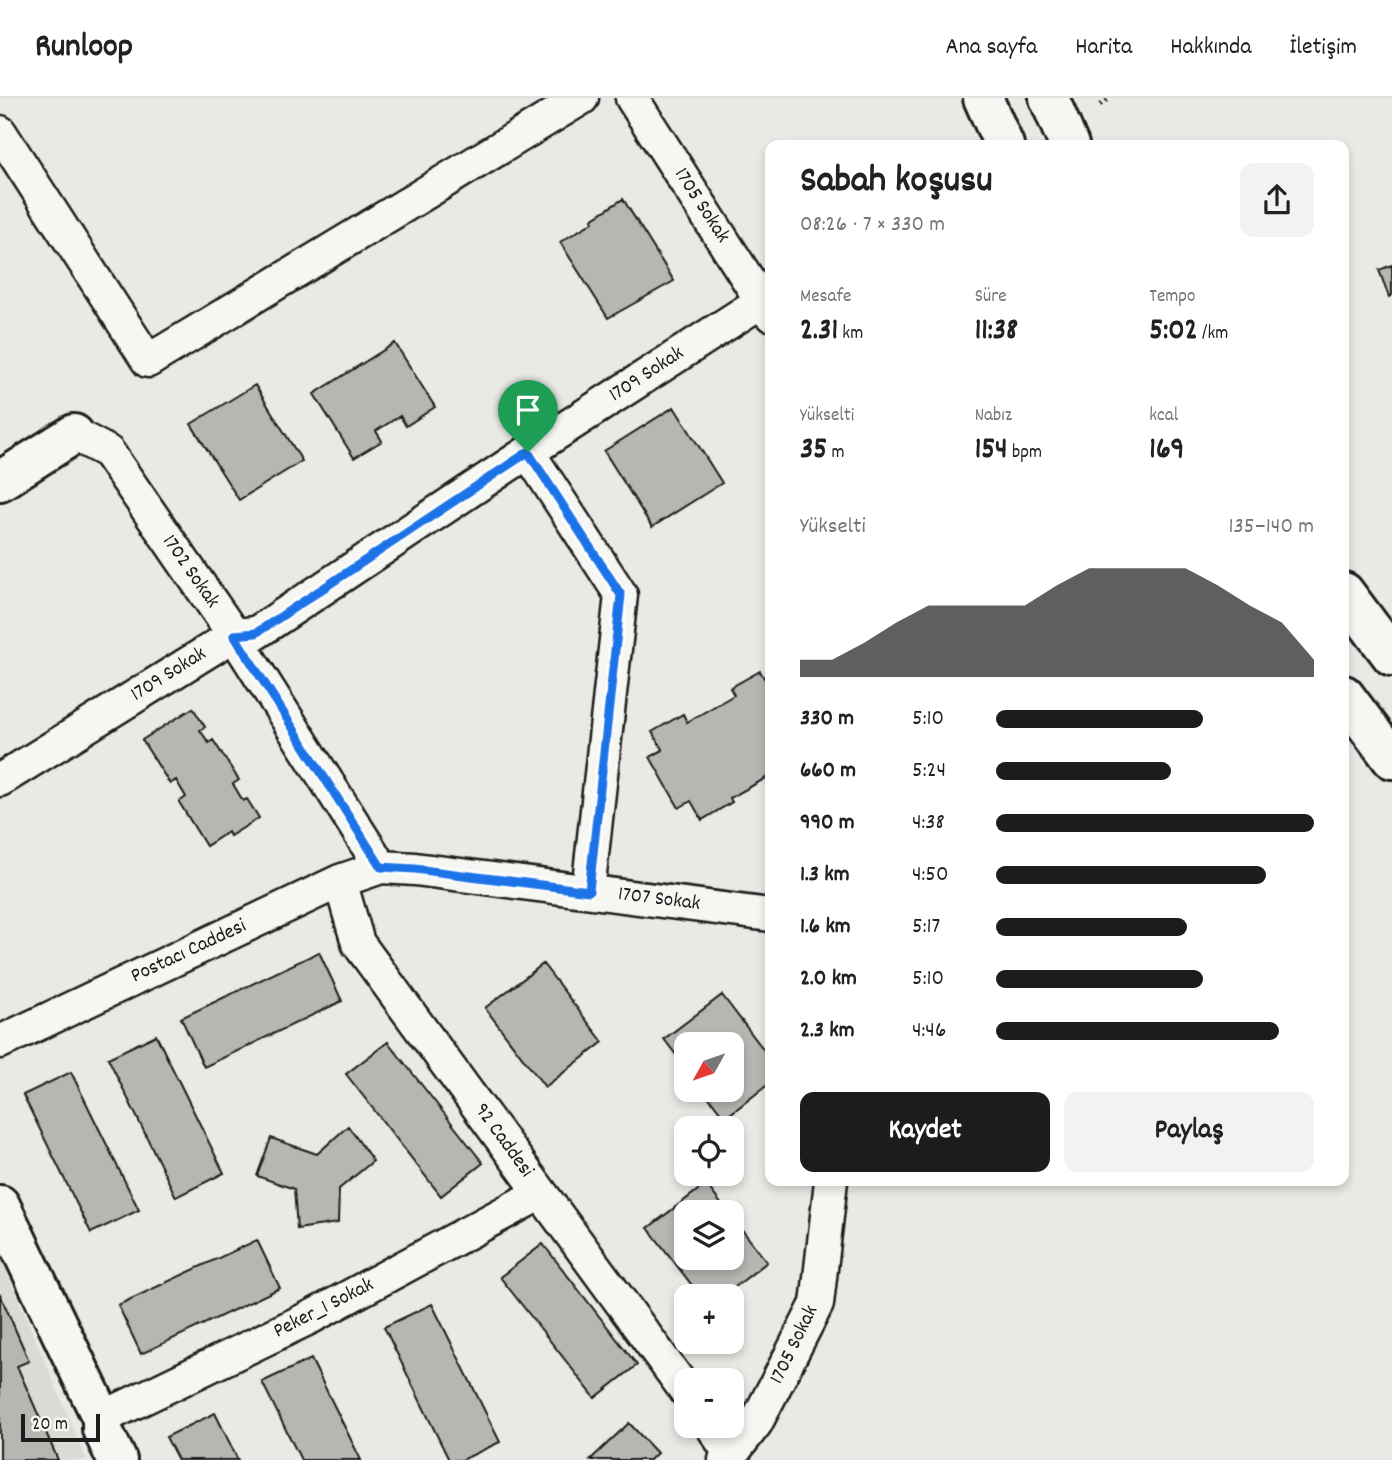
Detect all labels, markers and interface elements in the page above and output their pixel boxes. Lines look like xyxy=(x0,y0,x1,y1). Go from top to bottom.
text: Runloop xyxy=(35,25,133,72)
text: Ana sayfa xyxy=(946,31,1037,65)
text: Harita xyxy=(1075,31,1132,65)
text: Hakkında xyxy=(1170,31,1252,65)
text: İletişim xyxy=(1290,31,1357,65)
text: Sabah koşusu xyxy=(800,155,993,210)
street label: 1705 Sokak xyxy=(665,162,737,250)
button: share xyxy=(1240,163,1314,237)
text: 08:26 · 7 × 330 m xyxy=(800,209,945,242)
text: Mesafe xyxy=(800,284,851,311)
text: Süre xyxy=(975,284,1007,311)
text: Tempo xyxy=(1149,284,1196,311)
text: 2.31 xyxy=(800,311,838,354)
text: 11:38 xyxy=(975,311,1018,354)
text: 5:02 xyxy=(1149,311,1198,354)
text: km xyxy=(838,321,863,348)
text: /km xyxy=(1198,321,1228,348)
street label: 1709 Sokak xyxy=(604,339,690,411)
pin xyxy=(498,380,558,452)
icon: arrive xyxy=(509,391,547,429)
text: Yükselti xyxy=(800,403,854,430)
text: Nabız xyxy=(975,403,1012,430)
text: kcal xyxy=(1149,403,1178,430)
text: 35 xyxy=(800,430,827,473)
text: 154 xyxy=(975,430,1008,473)
text: 169 xyxy=(1149,430,1184,473)
text: m xyxy=(827,440,845,467)
text: bpm xyxy=(1008,440,1042,467)
text: Yükselti xyxy=(800,511,866,544)
text: 135–140 m xyxy=(1229,511,1314,544)
street label: 1702 Sokak xyxy=(154,529,226,615)
street label: 1709 Sokak xyxy=(125,640,213,710)
text: 330 m xyxy=(800,703,854,736)
text: 5:10 xyxy=(912,703,944,736)
text: 660 m xyxy=(800,755,856,788)
text: 5:24 xyxy=(912,755,946,788)
text: 990 m xyxy=(800,807,855,840)
text: 4:38 xyxy=(912,807,945,840)
text: 1.3 km xyxy=(800,859,850,892)
text: 4:50 xyxy=(912,859,949,892)
street label: 1707 Sokak xyxy=(616,880,702,920)
text: 1.6 km xyxy=(800,911,851,944)
text: 5:17 xyxy=(912,911,940,944)
street label: Postacı Caddesi xyxy=(126,912,252,992)
text: 2.0 km xyxy=(800,963,857,996)
text: 5:10 xyxy=(912,963,944,996)
text: 2.3 km xyxy=(800,1015,855,1048)
text: 4:46 xyxy=(912,1015,946,1048)
north arrow xyxy=(674,1032,744,1102)
map controls xyxy=(674,1032,744,1438)
button: Kaydet xyxy=(800,1092,1050,1172)
button: Paylaş xyxy=(1064,1092,1314,1172)
street label: 92 Caddesi xyxy=(466,1098,540,1185)
button: locate xyxy=(674,1116,744,1186)
button: layers xyxy=(674,1200,744,1270)
street label: Peker_1 Sokak xyxy=(269,1271,379,1347)
button: + xyxy=(674,1284,744,1354)
street label: 1705 Sokak xyxy=(763,1301,827,1389)
button: − xyxy=(674,1368,744,1438)
scale bar xyxy=(21,1411,100,1443)
text: 20 m xyxy=(32,1412,68,1439)

